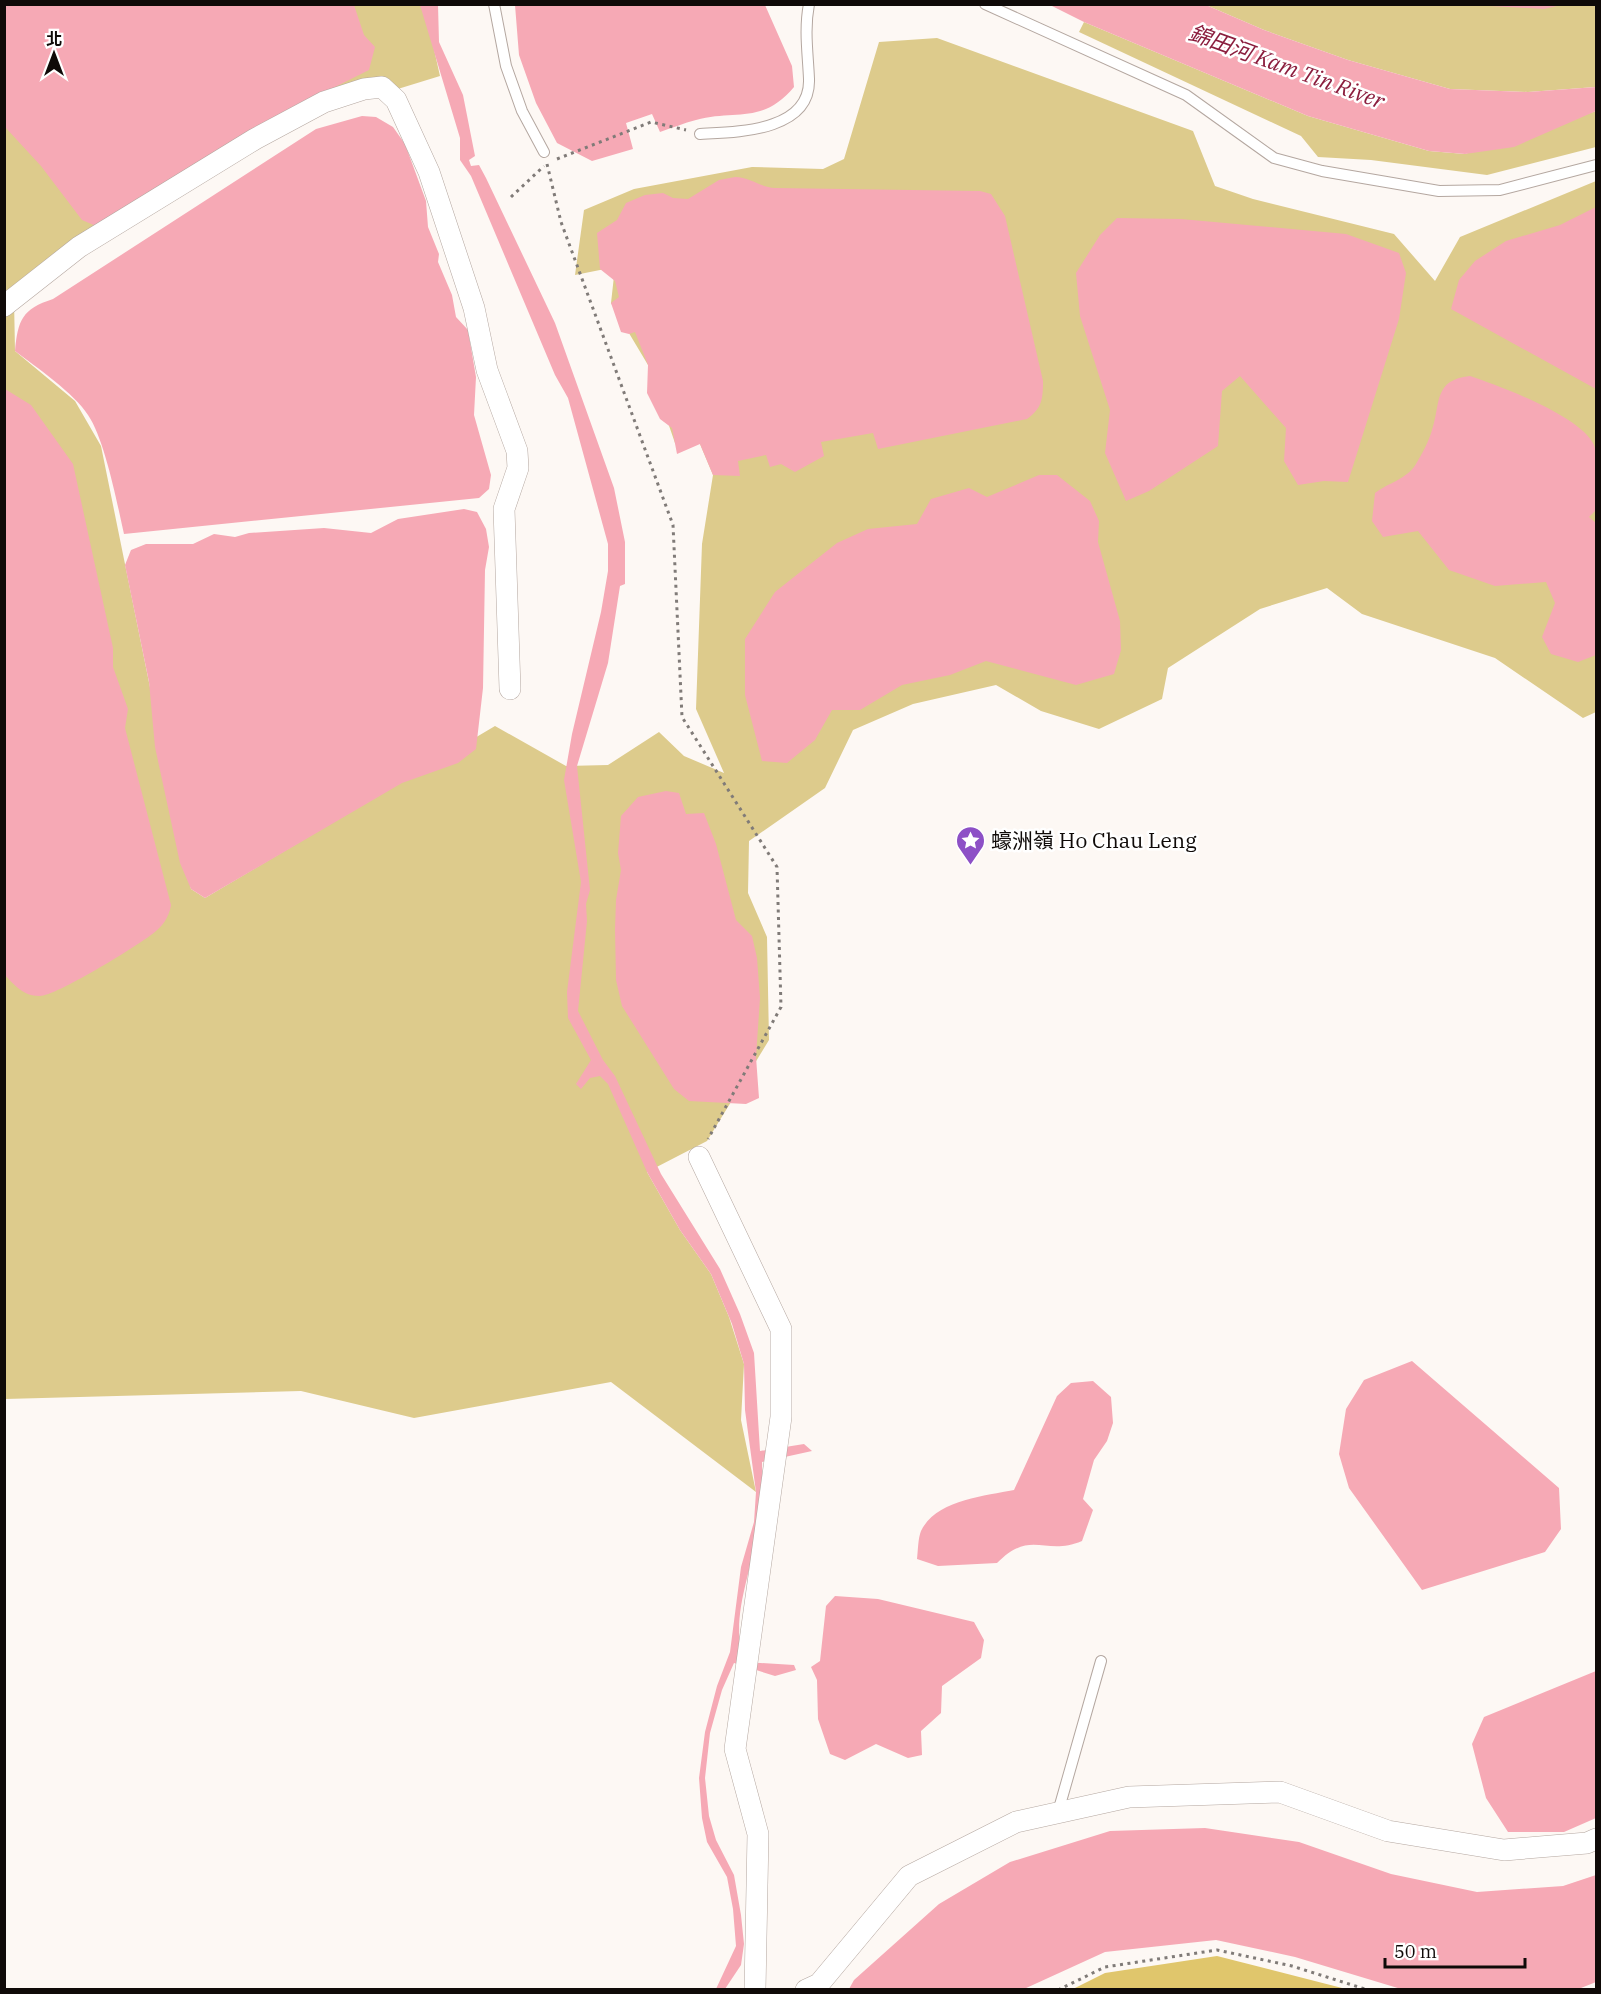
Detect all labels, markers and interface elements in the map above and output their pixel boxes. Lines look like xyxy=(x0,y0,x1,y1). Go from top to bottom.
water label: 錦田河 Kam Tin River xyxy=(1185,17,1390,115)
north arrow xyxy=(24,24,84,84)
text: 北 xyxy=(46,29,62,49)
place icon: 蠔洲嶺 Ho Chau Leng xyxy=(954,824,986,866)
place label: 蠔洲嶺 Ho Chau Leng xyxy=(991,826,1197,854)
scale bar xyxy=(1385,1931,1524,1969)
text: 50 m xyxy=(1394,1940,1437,1963)

